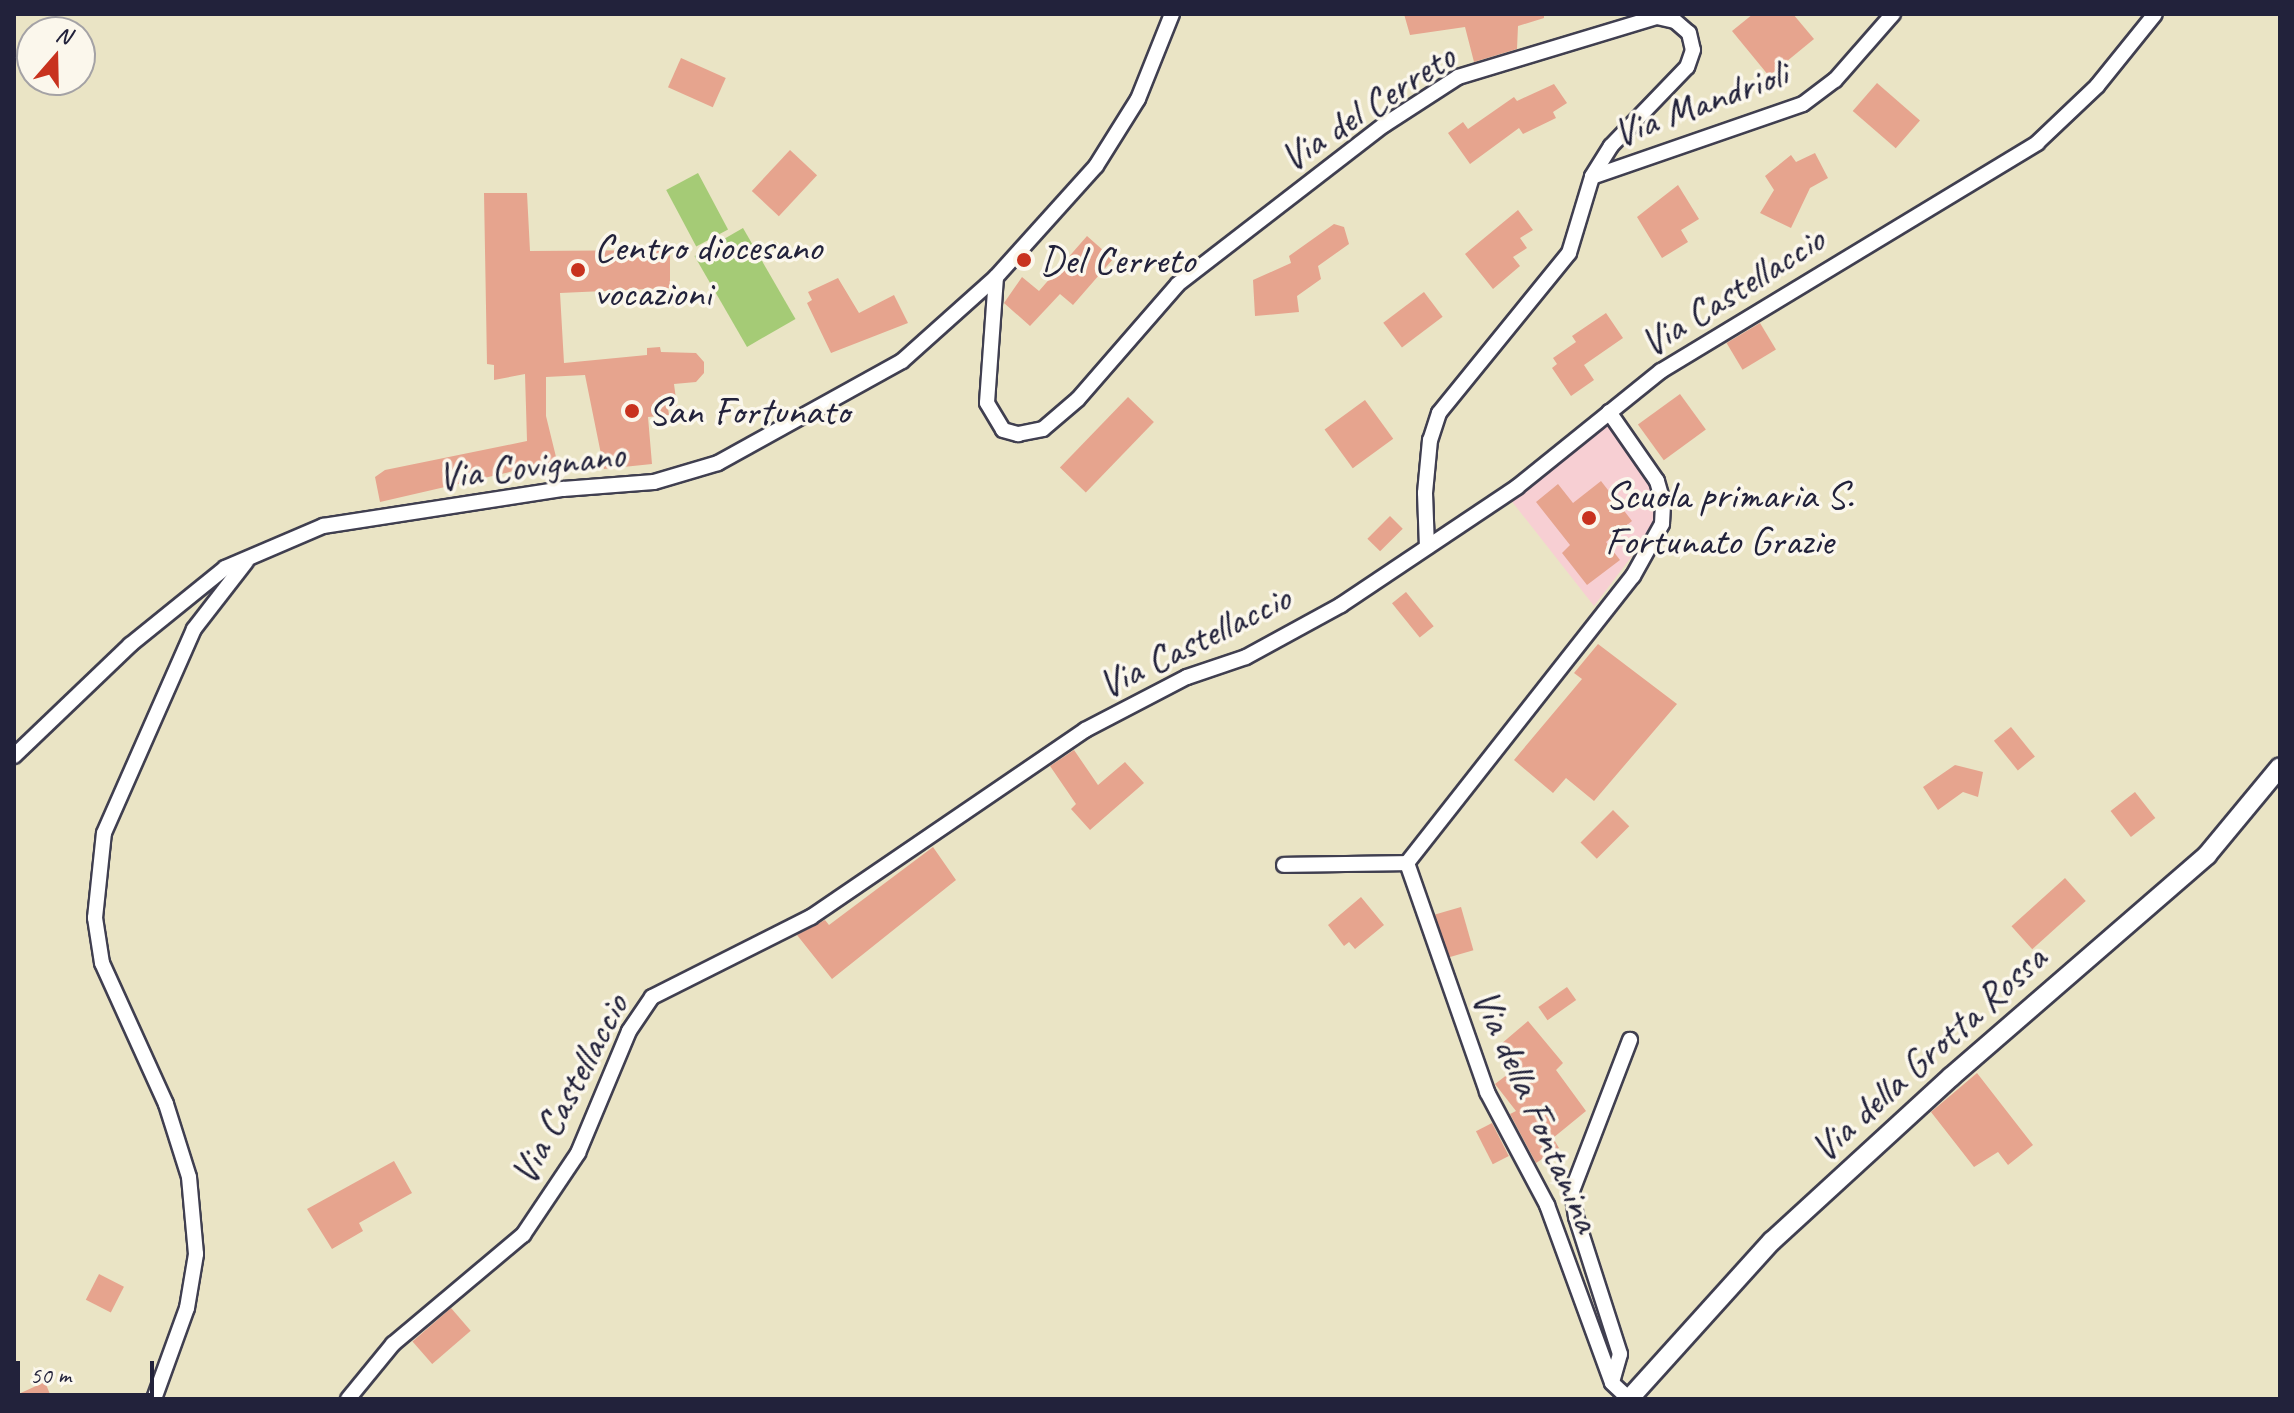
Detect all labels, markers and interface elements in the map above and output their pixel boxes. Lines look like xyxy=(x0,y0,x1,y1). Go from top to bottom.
north arrow xyxy=(16,16,96,96)
text: N xyxy=(52,20,75,51)
street label: Via del Cerreto xyxy=(1270,33,1464,181)
street label: Via Mandrioli xyxy=(1606,49,1794,157)
street label: Via Castellaccio xyxy=(1630,215,1834,367)
place label: Centro diocesano vocazioni xyxy=(594,223,823,317)
place label: Del Cerreto xyxy=(1040,236,1194,284)
marker: Del Cerreto xyxy=(1015,251,1033,269)
marker: Centro diocesano vocazioni xyxy=(569,261,587,279)
place label: San Fortunato xyxy=(648,387,848,435)
marker: San Fortunato xyxy=(623,402,641,420)
street label: Via Covignano xyxy=(435,430,627,500)
place label: Scuola primaria S. Fortunato Grazie xyxy=(1605,471,1851,565)
marker: Scuola primaria S. Fortunato Grazie xyxy=(1580,509,1598,527)
street label: Via Castellaccio xyxy=(1089,574,1299,708)
street label: Via della Grotta Rossa xyxy=(1801,935,2055,1171)
street label: Via della Fontanina xyxy=(1462,981,1612,1239)
street label: Via Castellaccio xyxy=(499,985,639,1193)
scale bar xyxy=(20,1345,158,1395)
text: 50 m xyxy=(30,1360,71,1390)

